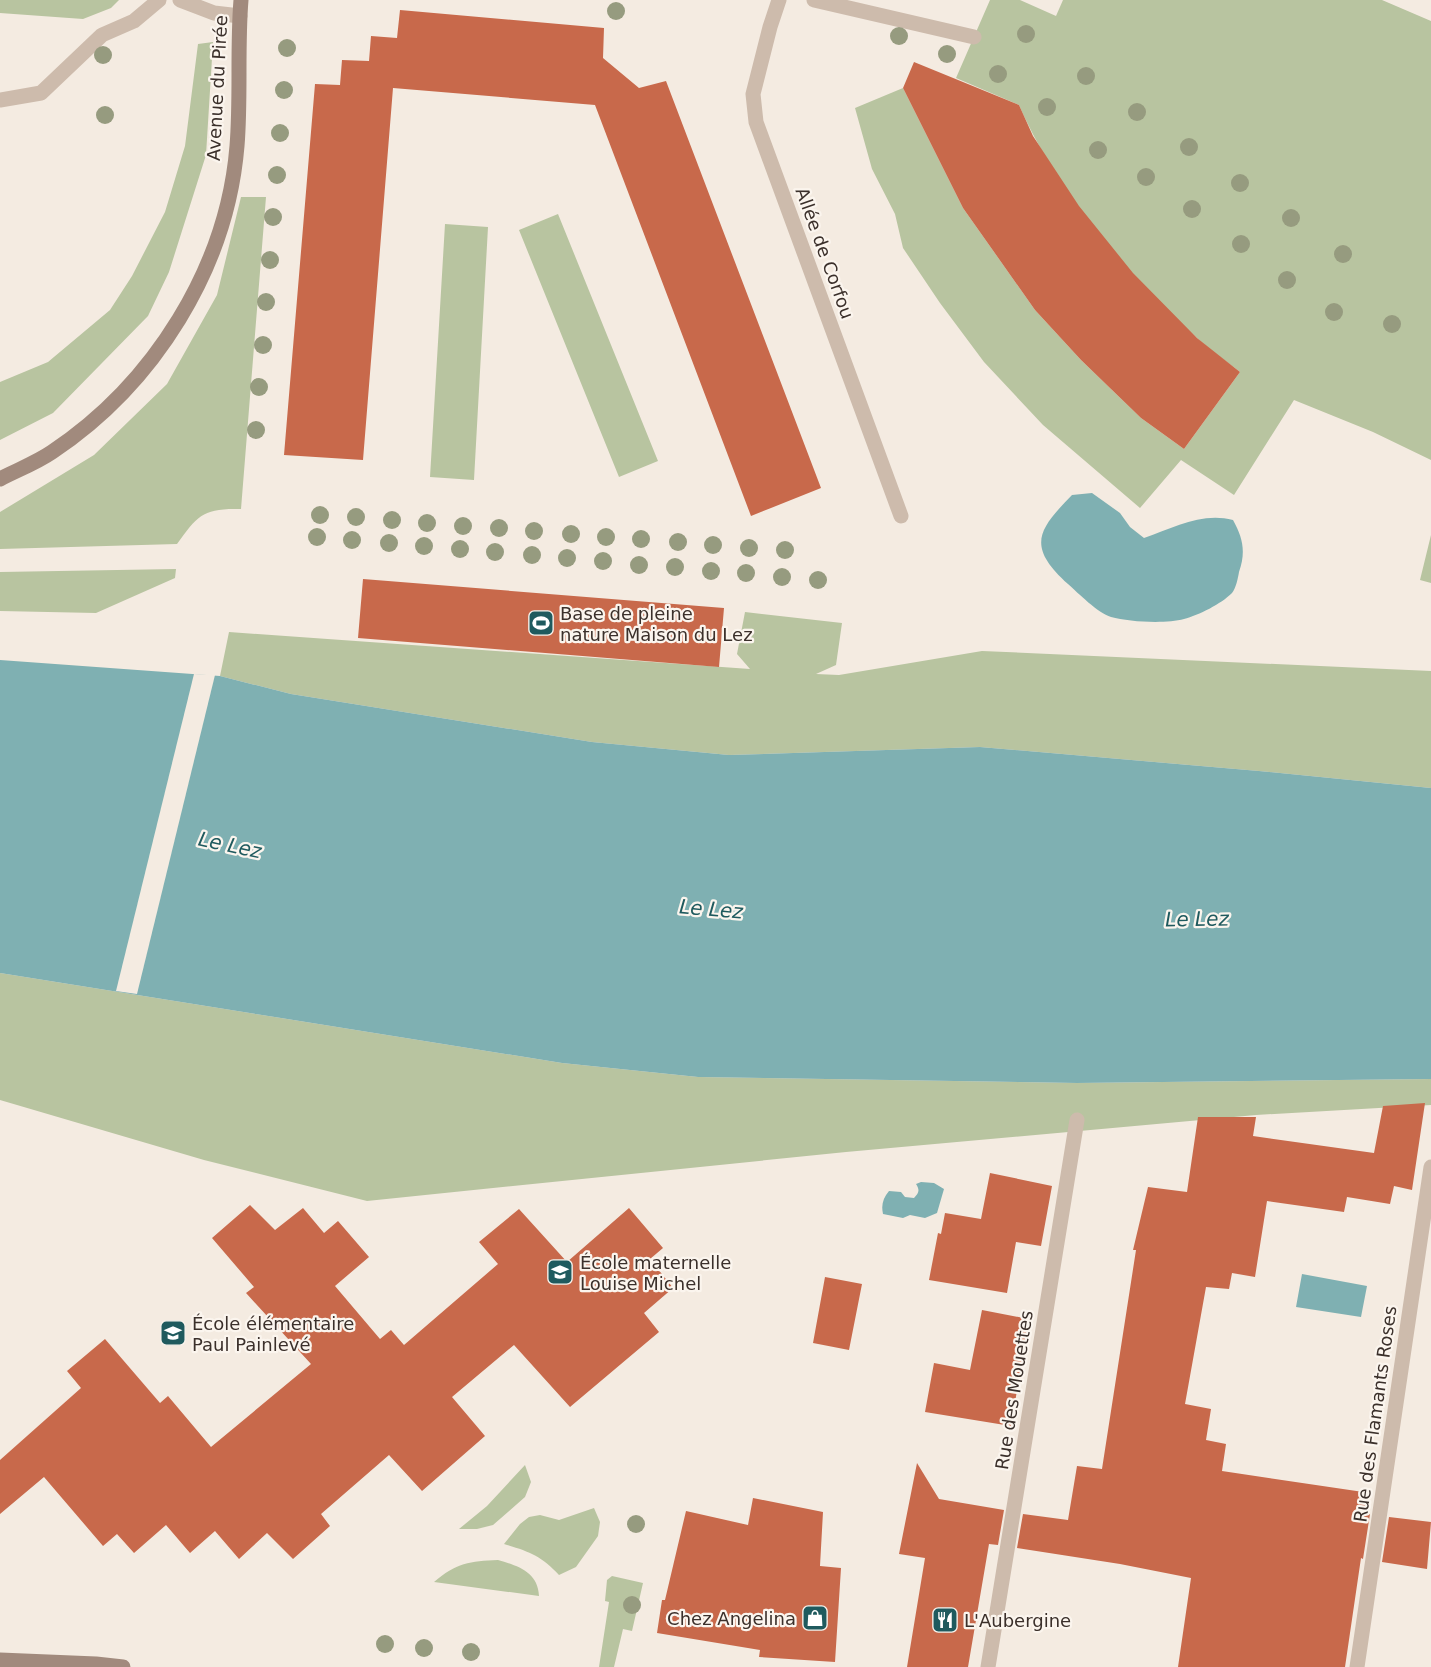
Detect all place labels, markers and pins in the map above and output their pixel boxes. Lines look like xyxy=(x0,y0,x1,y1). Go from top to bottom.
place label: Base de pleine nature Maison du Lez xyxy=(560,603,753,645)
sports icon: Base de pleine nature Maison du Lez xyxy=(526,608,556,638)
place label: École maternelle Louise Michel xyxy=(580,1252,731,1294)
school or university icon: École maternelle Louise Michel xyxy=(545,1257,575,1287)
place label: École élémentaire Paul Painlevé xyxy=(192,1313,354,1355)
school or university icon: École élémentaire Paul Painlevé xyxy=(158,1318,188,1348)
shop icon: Chez Angelina xyxy=(800,1603,830,1633)
restaurant icon: L'Aubergine xyxy=(930,1605,960,1635)
place label: Chez Angelina xyxy=(667,1608,796,1629)
place label: L'Aubergine xyxy=(964,1610,1071,1631)

